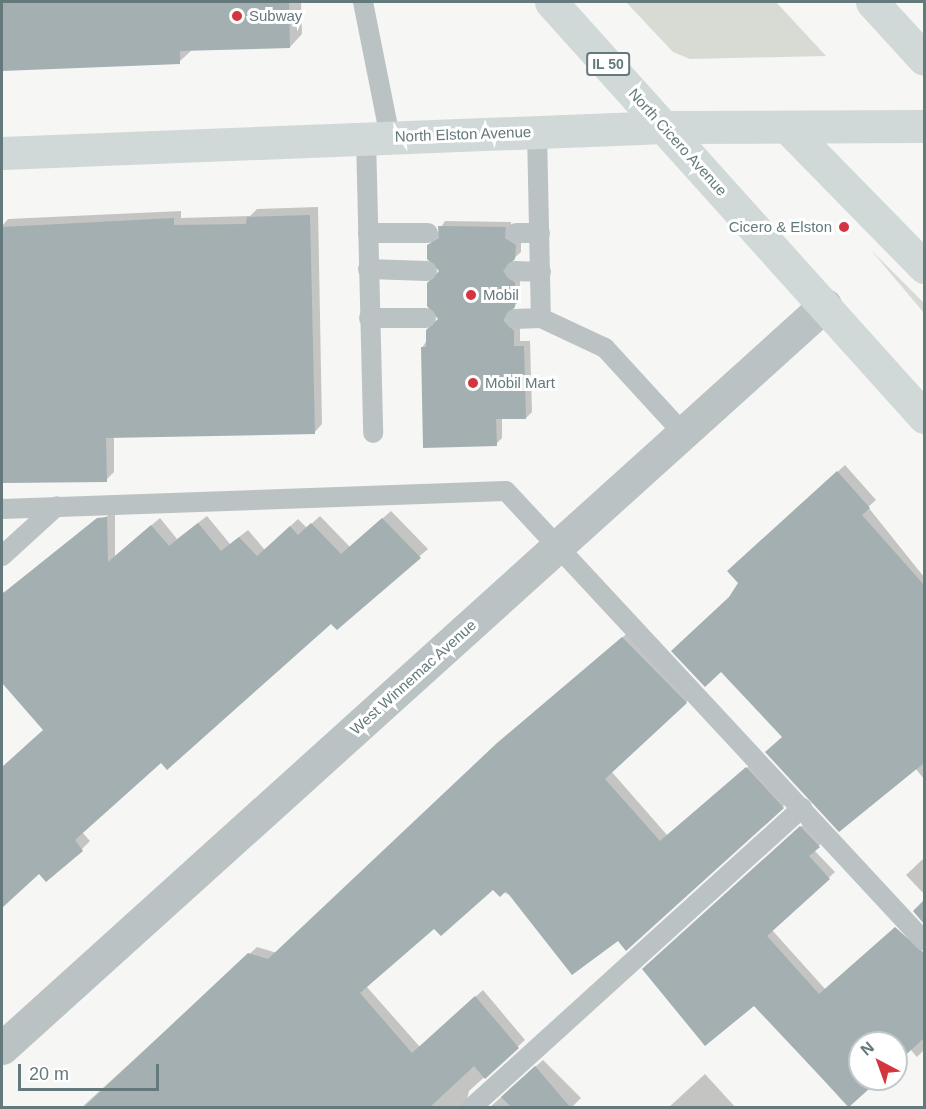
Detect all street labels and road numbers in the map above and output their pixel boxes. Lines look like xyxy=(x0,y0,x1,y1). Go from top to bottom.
road number: IL 50 xyxy=(586,53,630,75)
street label: North Cicero Avenue xyxy=(625,84,731,200)
street label: North Elston Avenue xyxy=(394,123,532,145)
street label: West Winnemac Avenue xyxy=(346,616,480,738)

